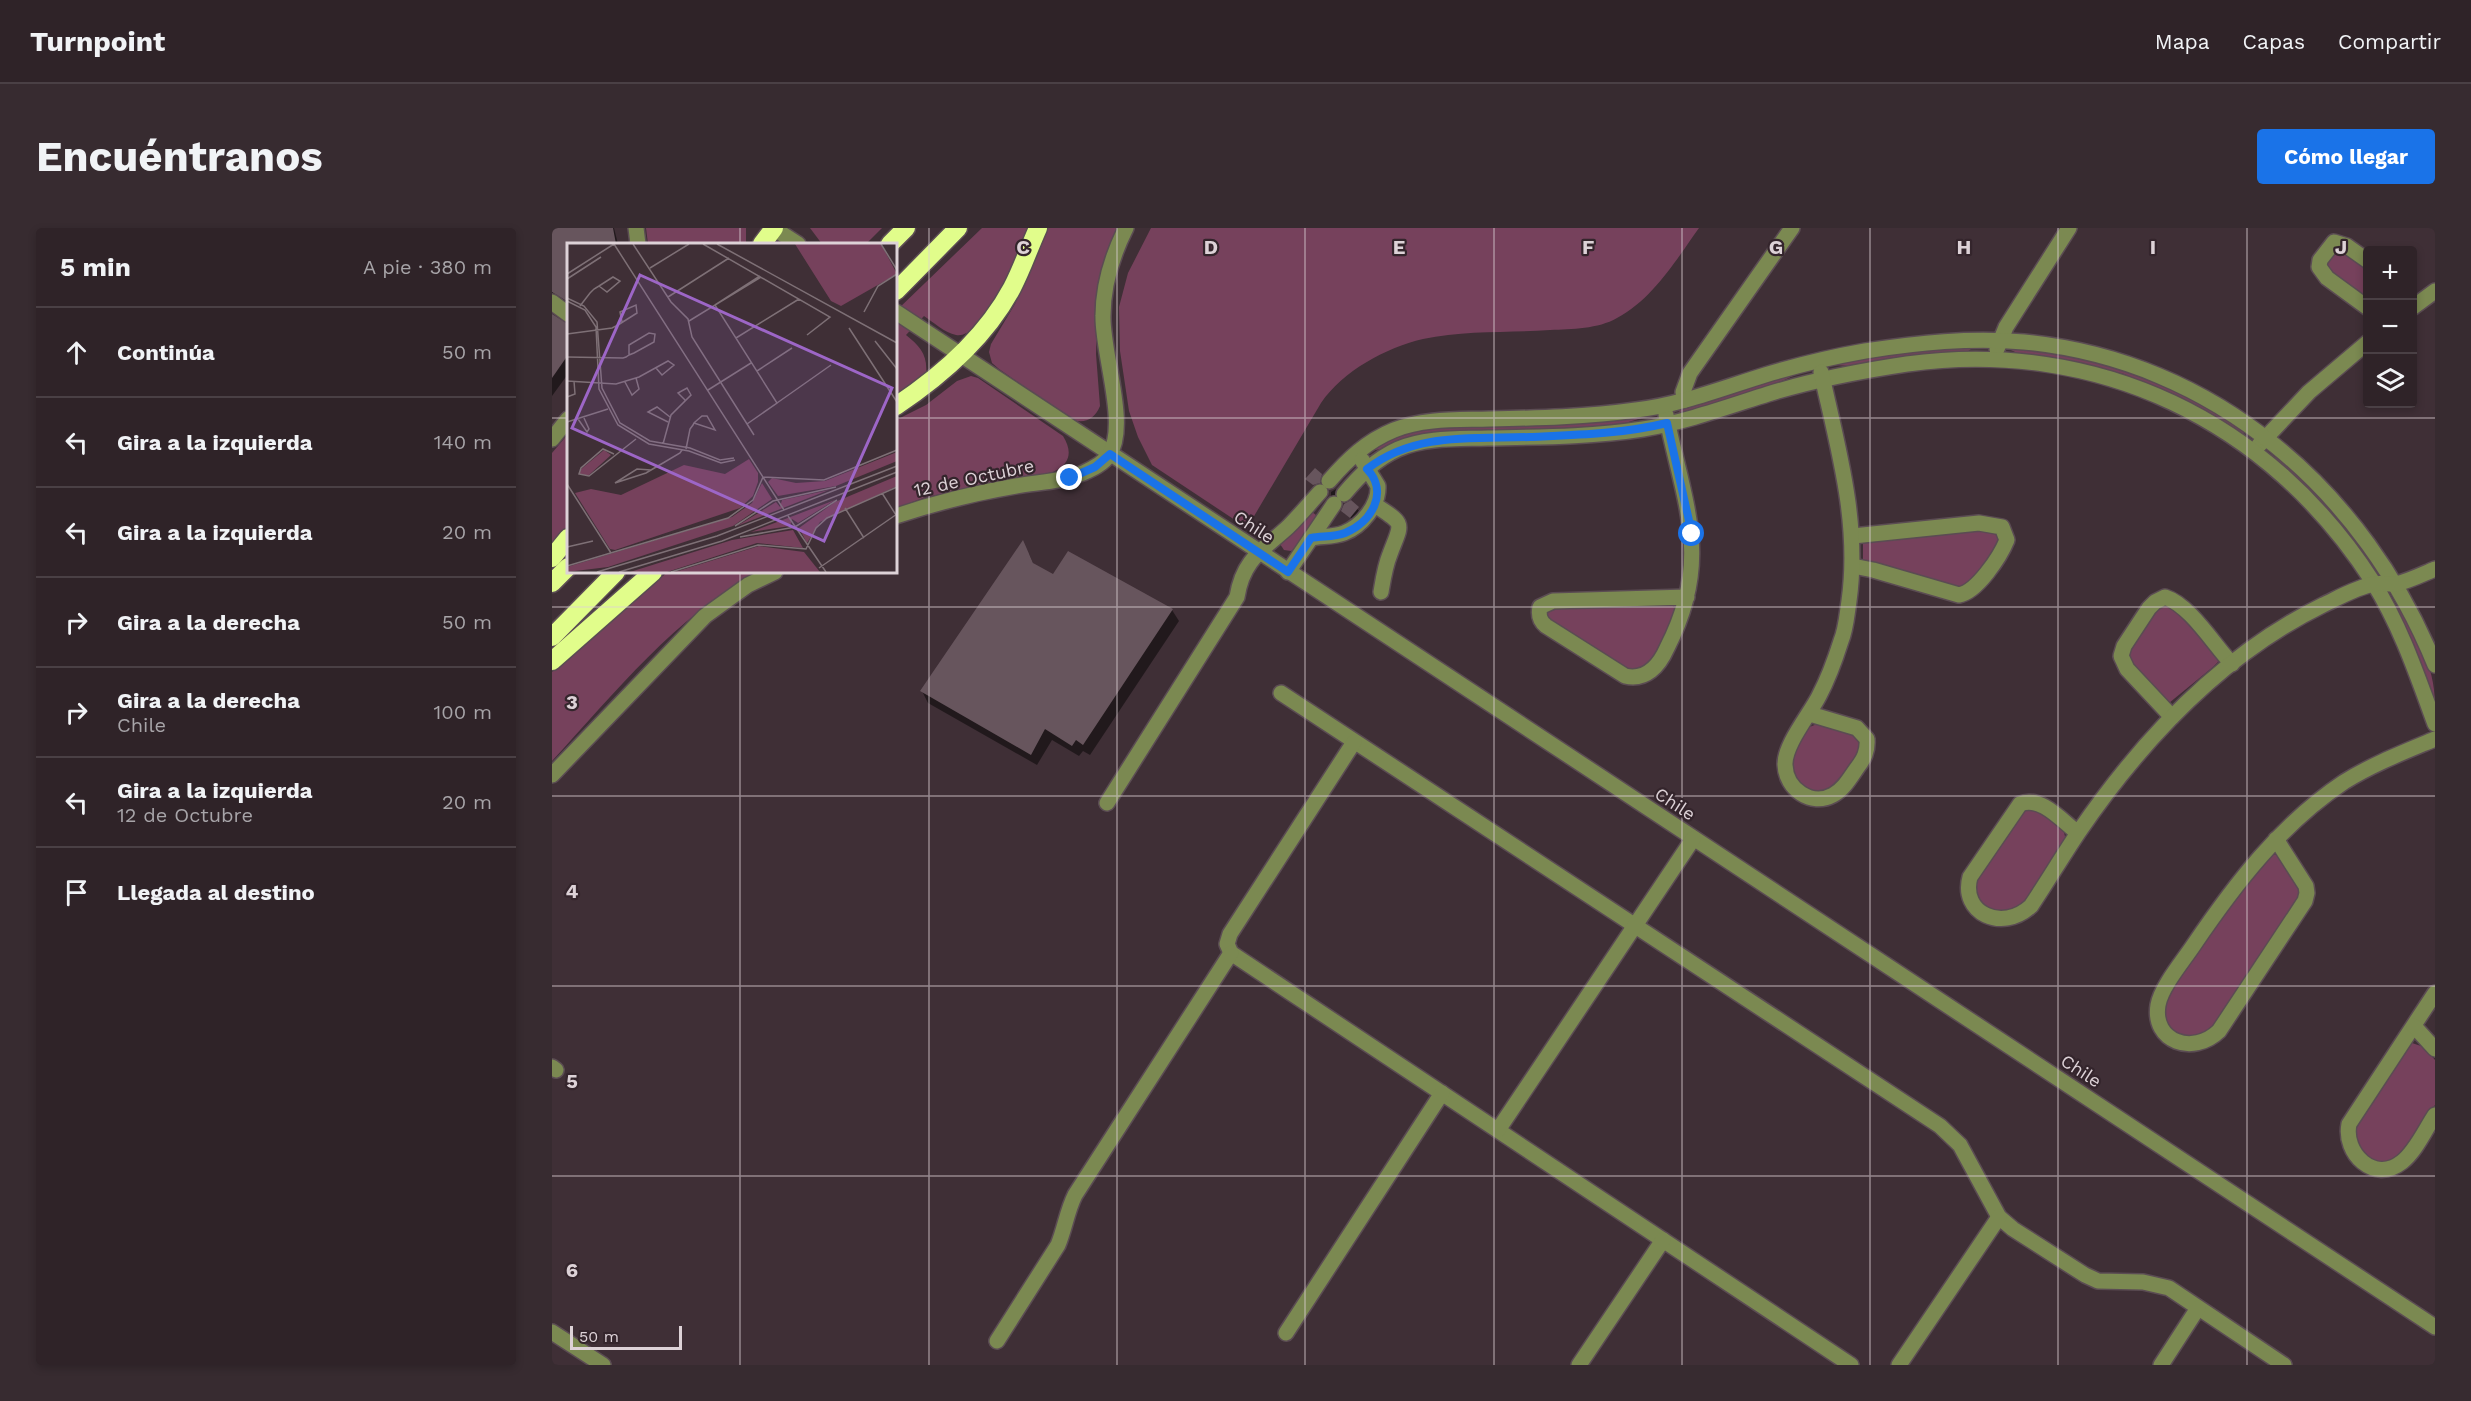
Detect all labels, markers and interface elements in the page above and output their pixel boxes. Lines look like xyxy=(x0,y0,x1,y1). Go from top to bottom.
text: Turnpoint xyxy=(30,25,165,58)
text: Mapa xyxy=(2155,29,2210,54)
text: Capas xyxy=(2243,29,2305,54)
text: Compartir xyxy=(2338,29,2441,54)
button: Cómo llegar xyxy=(2257,129,2435,184)
text: Encuéntranos xyxy=(36,132,323,181)
text: C xyxy=(1016,235,1030,259)
text: D xyxy=(1204,235,1218,259)
text: E xyxy=(1393,235,1405,259)
text: F xyxy=(1582,235,1594,259)
text: G xyxy=(1769,235,1783,259)
text: H xyxy=(1957,235,1971,259)
text: I xyxy=(2150,235,2156,259)
text: J xyxy=(2335,235,2347,259)
inset map xyxy=(567,243,897,573)
map controls xyxy=(2363,246,2417,408)
button: + xyxy=(2363,246,2417,300)
text: 5 min xyxy=(60,252,131,282)
text: A pie · 380 m xyxy=(363,255,492,279)
button: − xyxy=(2363,300,2417,354)
icon: ahead xyxy=(60,336,93,369)
text: Continúa xyxy=(117,340,215,365)
text: 50 m xyxy=(442,340,492,364)
button: layers xyxy=(2363,354,2417,408)
icon: left xyxy=(60,426,93,459)
text: Gira a la izquierda xyxy=(117,430,313,455)
text: 140 m xyxy=(434,430,492,454)
street label: 12 de Octubre xyxy=(912,455,1036,501)
route end xyxy=(1056,464,1082,490)
street label: Chile xyxy=(1230,506,1279,547)
icon: left xyxy=(60,516,93,549)
text: Gira a la izquierda xyxy=(117,520,313,545)
text: 20 m xyxy=(442,520,492,544)
route start xyxy=(1678,520,1704,546)
icon: right xyxy=(60,606,93,639)
text: Gira a la derecha xyxy=(117,610,300,635)
text: 50 m xyxy=(442,610,492,634)
text: Gira a la derecha xyxy=(117,688,300,713)
text: 3 xyxy=(566,690,578,714)
icon: right xyxy=(60,696,93,729)
text: 100 m xyxy=(433,700,492,724)
text: Chile xyxy=(117,713,166,737)
text: Gira a la izquierda xyxy=(117,778,313,803)
street label: Chile xyxy=(1651,783,1700,824)
icon: left xyxy=(60,786,93,819)
text: 20 m xyxy=(442,790,492,814)
text: 12 de Octubre xyxy=(117,803,253,827)
icon: arrive xyxy=(60,876,93,909)
text: 4 xyxy=(566,879,579,903)
text: Llegada al destino xyxy=(117,880,315,905)
street label: Chile xyxy=(2057,1050,2106,1091)
text: 5 xyxy=(566,1069,578,1093)
text: 6 xyxy=(566,1258,578,1282)
scale bar xyxy=(570,1323,682,1350)
text: 50 m xyxy=(579,1327,619,1346)

